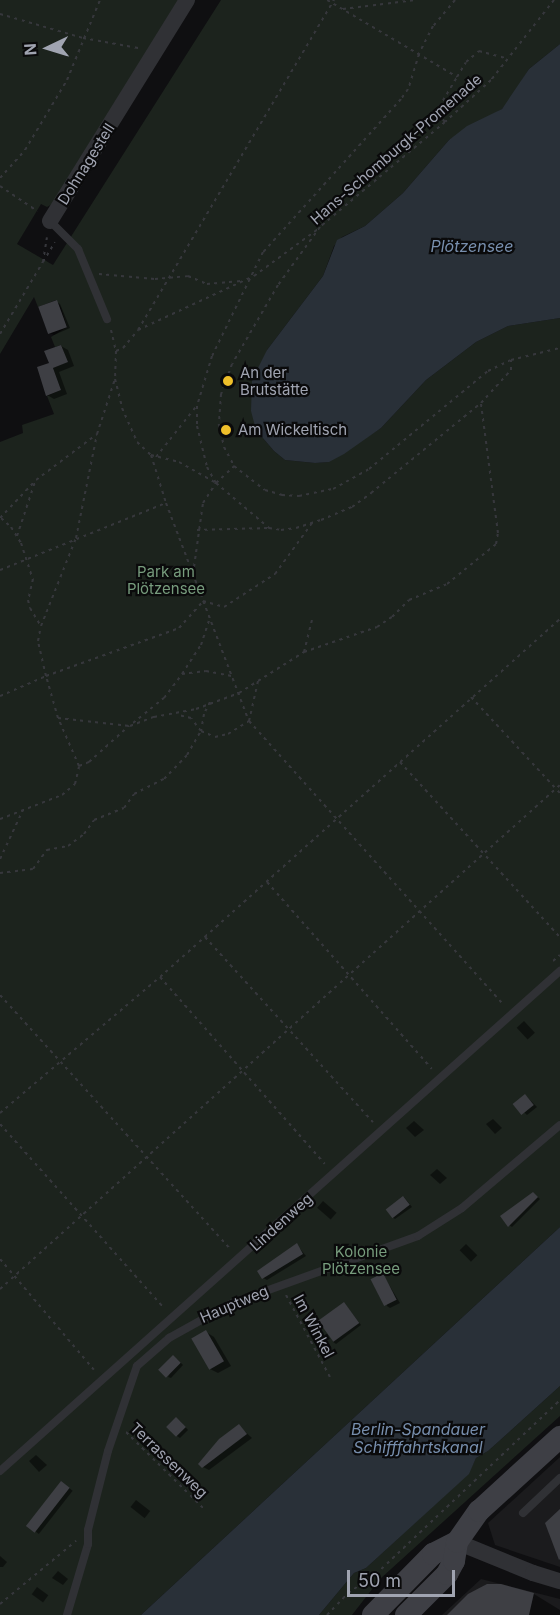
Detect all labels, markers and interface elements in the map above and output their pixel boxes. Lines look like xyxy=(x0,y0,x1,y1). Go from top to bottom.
north arrow xyxy=(18,18,78,78)
text: N xyxy=(20,42,40,56)
street label: Hans-Schomburgk-Promenade xyxy=(307,70,485,228)
street label: Dohnagestell xyxy=(54,120,118,208)
water label: Plötzensee xyxy=(430,236,514,256)
place label: An der Brutstätte xyxy=(240,363,308,398)
marker: An der Brutstätte xyxy=(221,374,235,388)
place label: Am Wickeltisch xyxy=(238,421,347,439)
marker: Am Wickeltisch xyxy=(219,423,233,437)
park label: Park am Plötzensee xyxy=(127,562,205,597)
street label: Lindenweg xyxy=(246,1189,316,1255)
park label: Kolonie Plötzensee xyxy=(322,1242,400,1277)
street label: Hauptweg xyxy=(197,1282,271,1326)
street label: Im Winkel xyxy=(290,1291,338,1361)
street label: Terrassenweg xyxy=(127,1419,211,1501)
water label: Berlin-Spandauer Schifffahrtskanal xyxy=(351,1419,485,1457)
scale bar xyxy=(350,1558,458,1596)
text: 50 m xyxy=(358,1570,401,1591)

